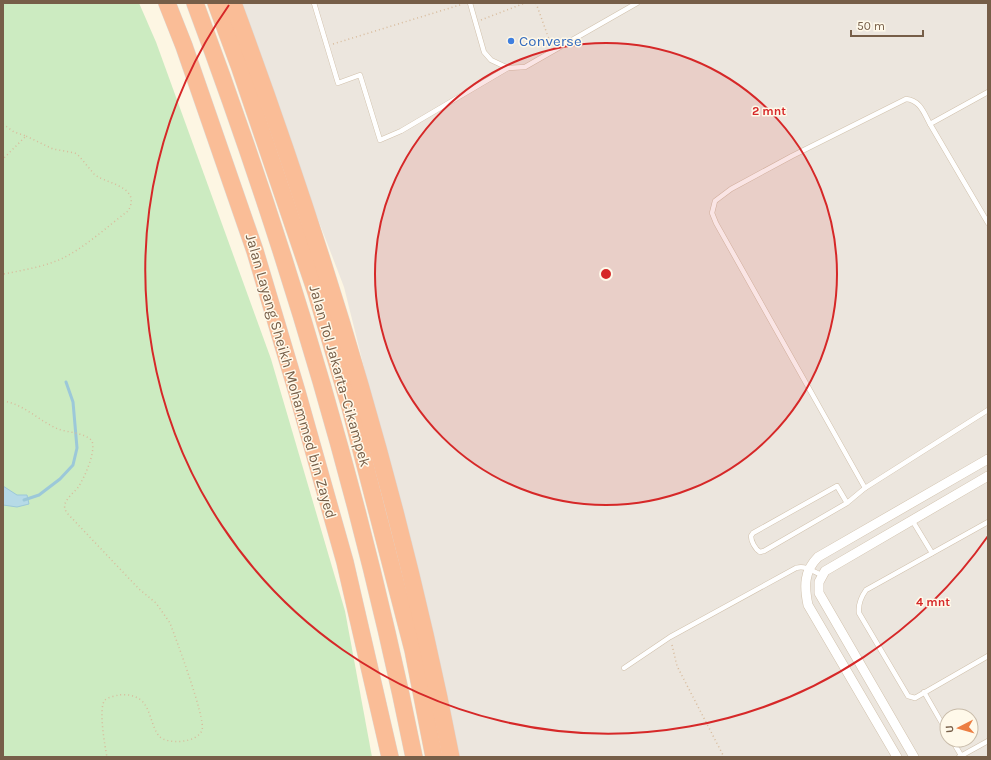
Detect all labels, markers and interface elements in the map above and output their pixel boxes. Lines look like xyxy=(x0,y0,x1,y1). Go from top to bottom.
scale bar xyxy=(851,12,923,38)
text: 50 m xyxy=(857,19,885,33)
place label: Converse xyxy=(519,32,582,50)
marker: Converse xyxy=(506,36,516,46)
text: 2 mnt xyxy=(752,104,786,118)
street label: Jalan Layang Sheikh Mohammed bin Zayed xyxy=(242,232,340,520)
centre of rings xyxy=(599,267,613,281)
street label: Jalan Tol Jakarta–Cikampek xyxy=(305,283,375,469)
text: 4 mnt xyxy=(916,595,950,609)
north arrow xyxy=(939,708,979,748)
text: U xyxy=(943,725,956,733)

